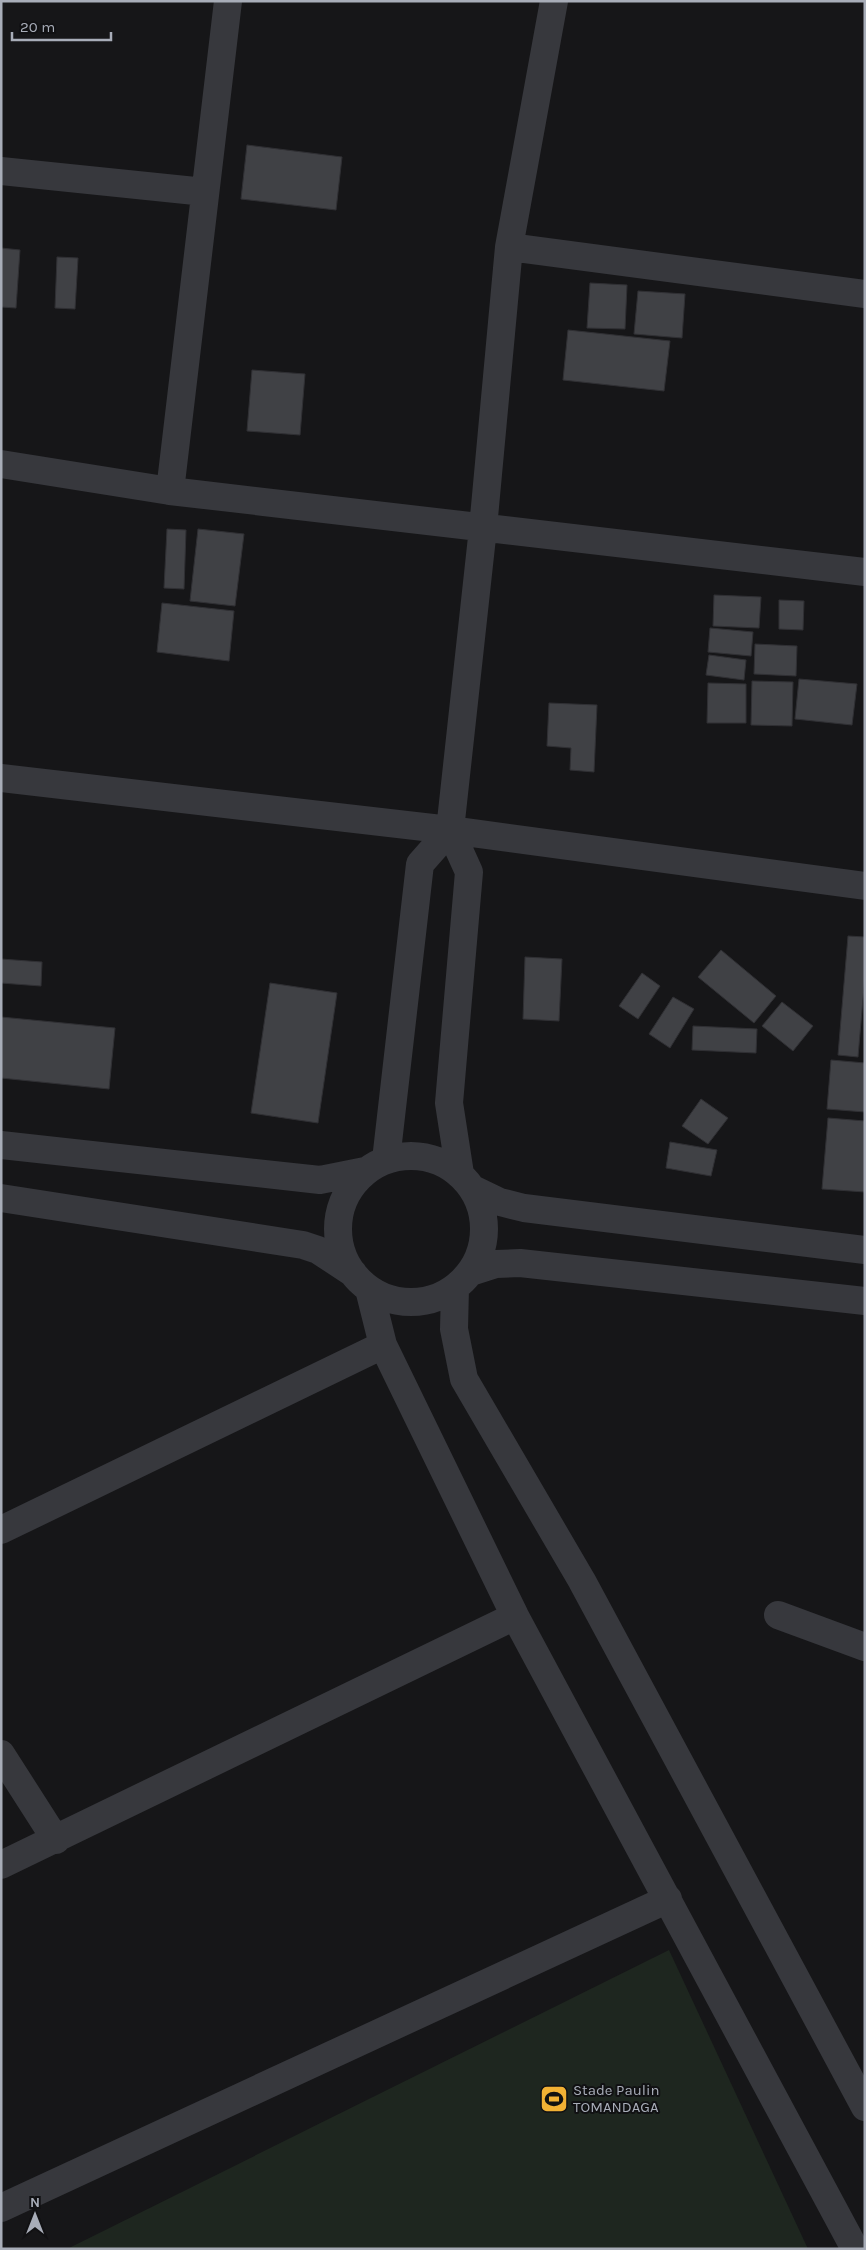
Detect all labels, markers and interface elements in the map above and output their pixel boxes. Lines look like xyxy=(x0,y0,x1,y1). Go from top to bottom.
scale bar xyxy=(12,10,111,42)
text: 20 m xyxy=(20,18,55,36)
place label: Stade Paulin TOMANDAGA xyxy=(573,2081,659,2116)
sports icon: Stade Paulin TOMANDAGA xyxy=(539,2084,569,2114)
north arrow xyxy=(10,2190,60,2240)
text: N xyxy=(30,2194,40,2211)

